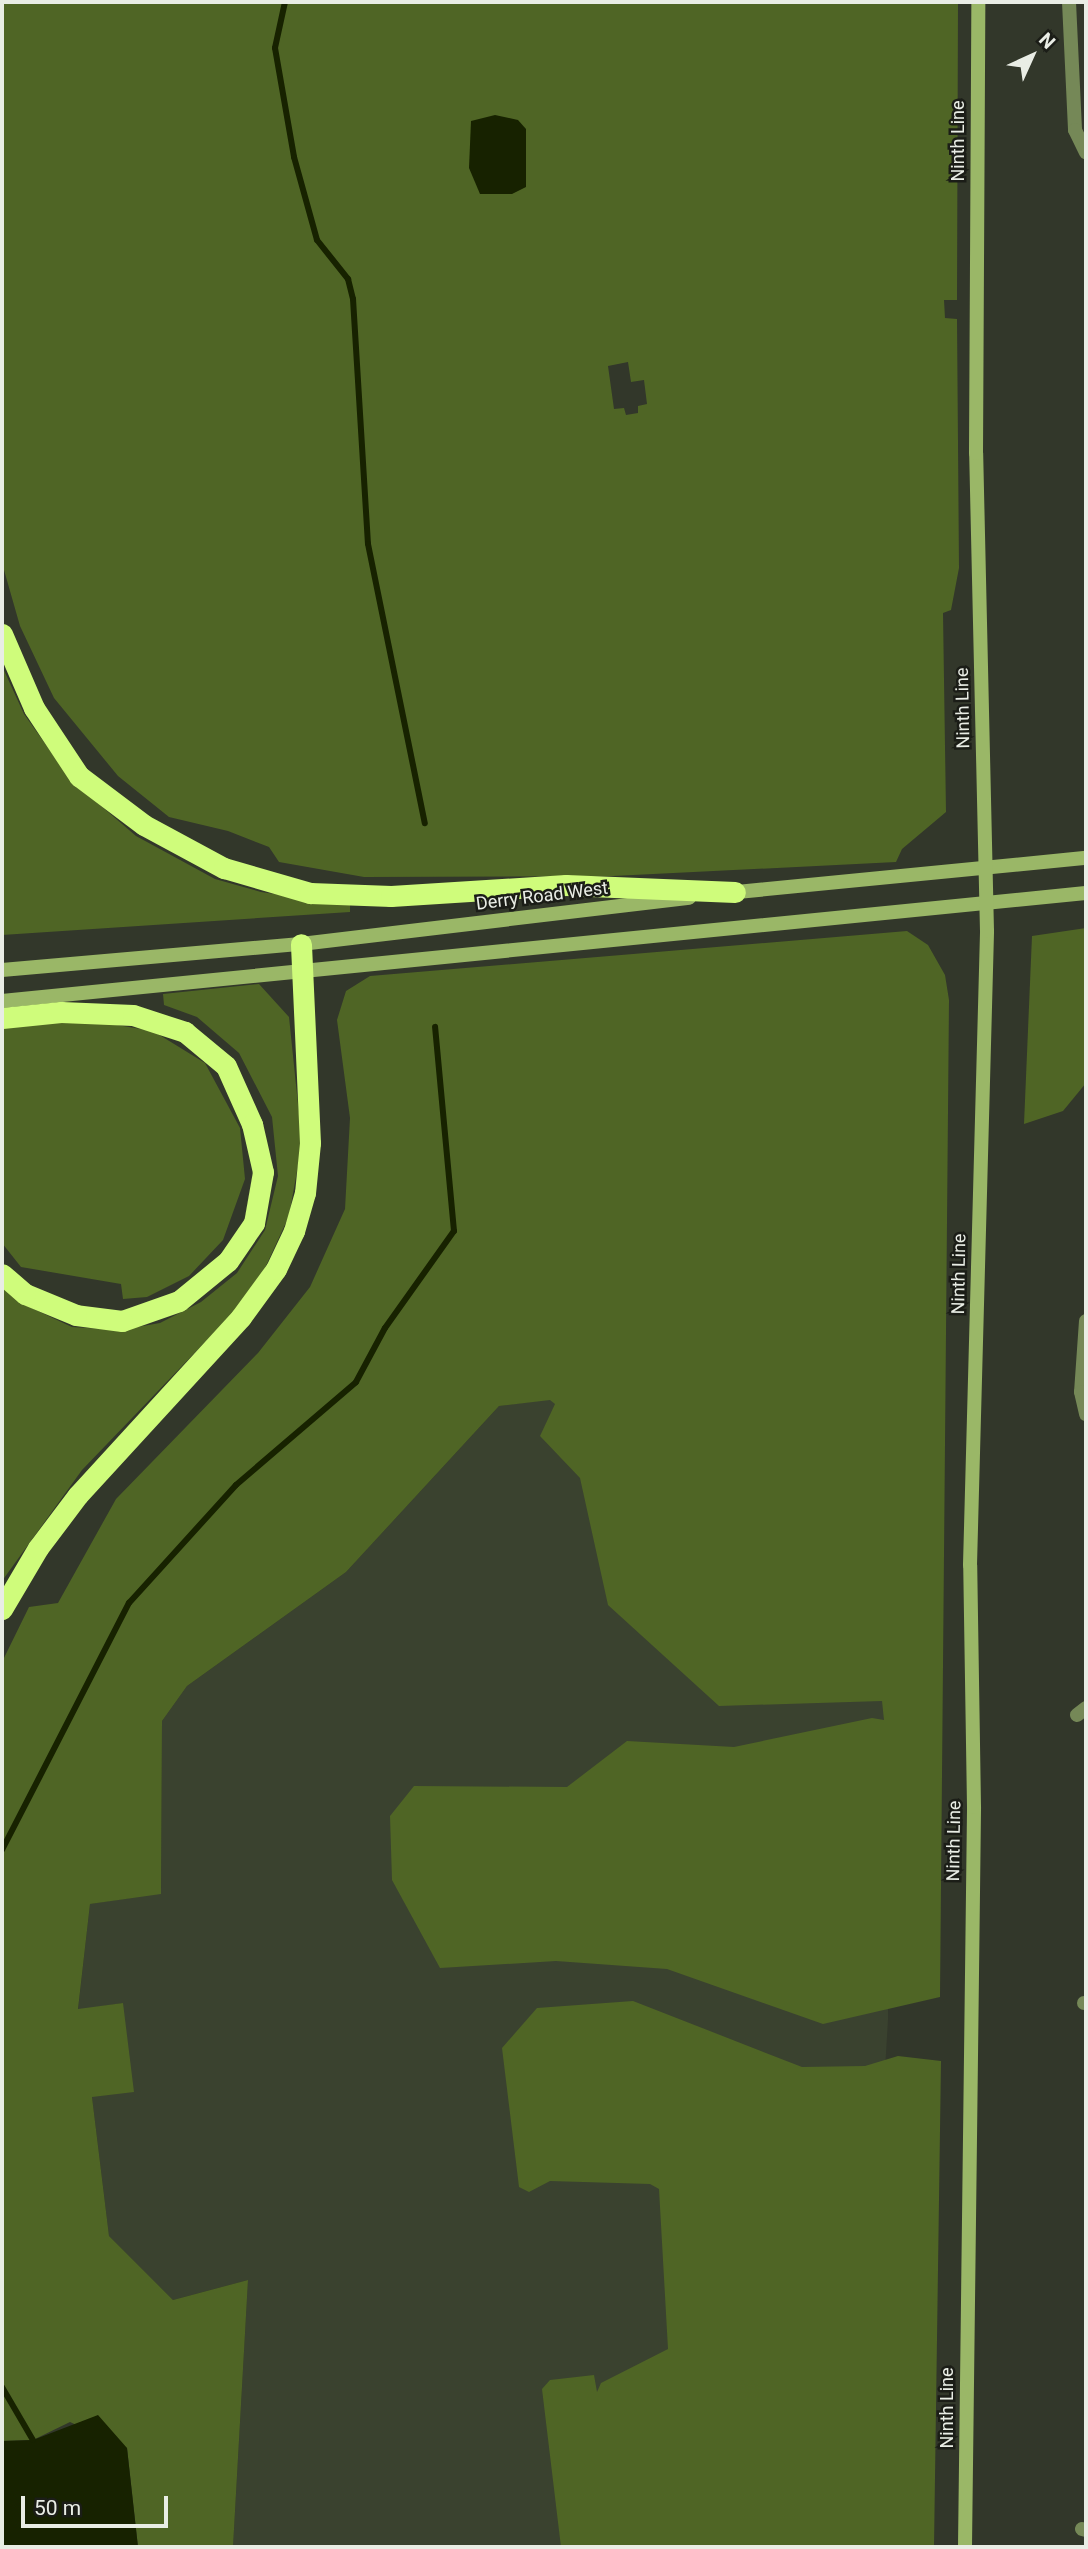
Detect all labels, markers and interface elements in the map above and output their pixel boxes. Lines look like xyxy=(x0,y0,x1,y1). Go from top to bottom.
north arrow xyxy=(997,21,1067,91)
text: N xyxy=(1034,28,1060,54)
street label: Ninth Line xyxy=(947,101,969,181)
street label: Ninth Line xyxy=(951,667,975,749)
street label: Derry Road West xyxy=(475,877,609,915)
street label: Ninth Line xyxy=(947,1233,971,1315)
street label: Ninth Line xyxy=(942,1800,966,1882)
street label: Ninth Line xyxy=(936,2368,958,2448)
scale bar xyxy=(24,2482,172,2526)
text: 50 m xyxy=(34,2496,81,2520)

